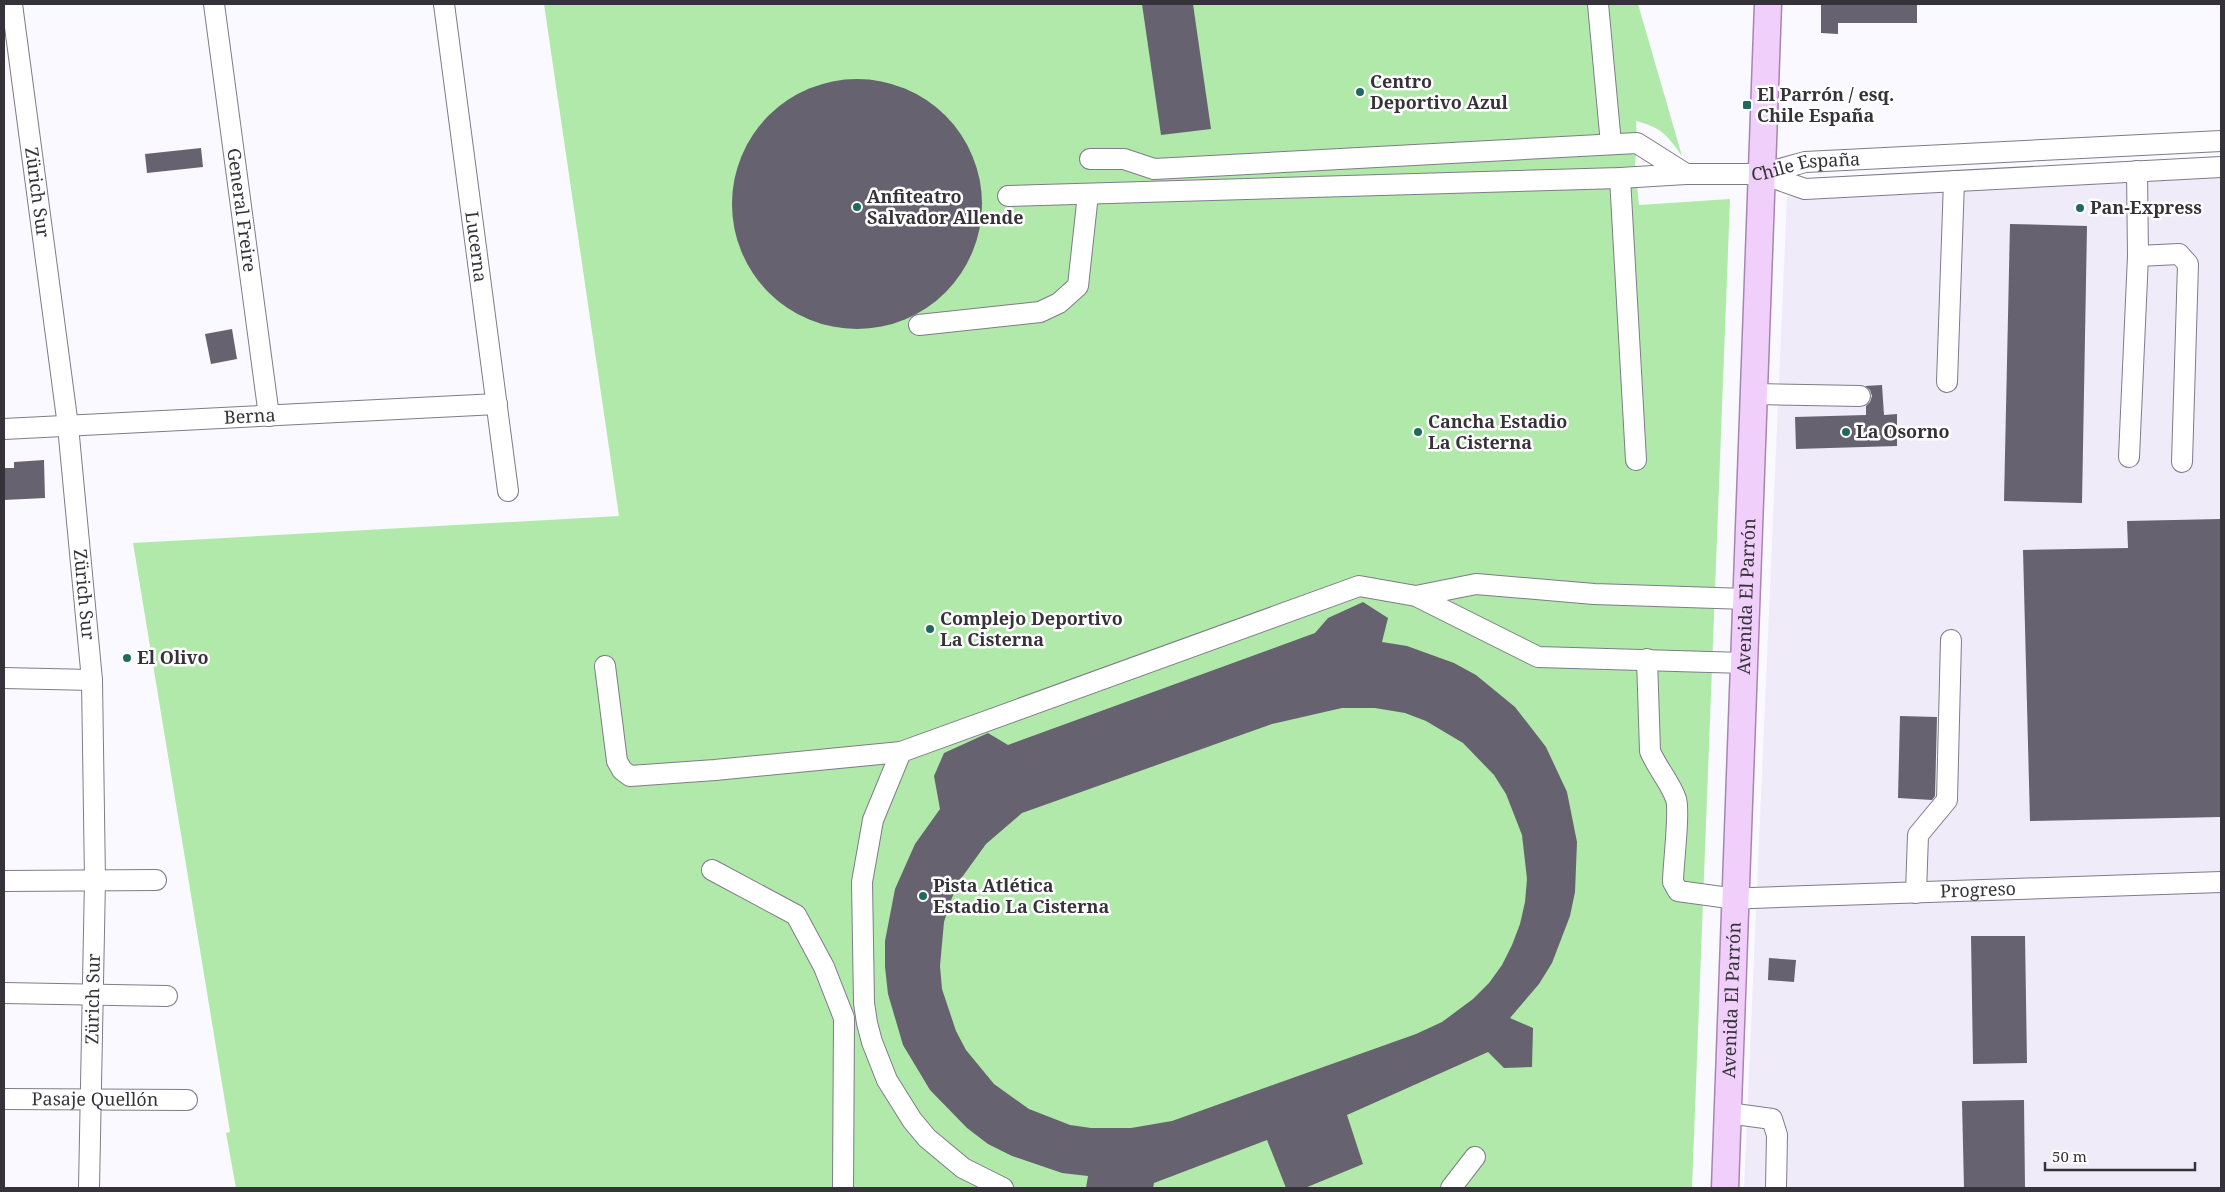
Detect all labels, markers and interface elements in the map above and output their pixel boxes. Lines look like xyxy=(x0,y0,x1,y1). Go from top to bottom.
place label: Centro Deportivo Azul xyxy=(1370,69,1509,114)
place label: El Parrón / esq. Chile España xyxy=(1757,82,1894,127)
marker: Centro Deportivo Azul xyxy=(1354,86,1366,98)
marker: El Parrón / esq. Chile España xyxy=(1741,99,1753,111)
street label: Zürich Sur xyxy=(20,146,56,239)
street label: Chile España xyxy=(1751,146,1861,185)
street label: General Freire xyxy=(222,147,263,274)
place label: Anfiteatro Salvador Allende xyxy=(867,184,1024,229)
place label: Pan-Express xyxy=(2090,195,2202,219)
marker: Anfiteatro Salvador Allende xyxy=(851,201,863,213)
marker: Pan-Express xyxy=(2074,202,2086,214)
street label: Lucerna xyxy=(460,210,493,284)
street label: Berna xyxy=(223,402,276,429)
place label: Cancha Estadio La Cisterna xyxy=(1428,409,1567,454)
place label: La Osorno xyxy=(1856,419,1950,443)
marker: Cancha Estadio La Cisterna xyxy=(1412,426,1424,438)
marker: La Osorno xyxy=(1840,426,1852,438)
street label: Avenida El Parrón xyxy=(1731,517,1760,675)
street label: Zürich Sur xyxy=(69,548,101,641)
place label: Complejo Deportivo La Cisterna xyxy=(940,606,1123,651)
marker: Complejo Deportivo La Cisterna xyxy=(924,623,936,635)
place label: El Olivo xyxy=(137,645,209,669)
marker: El Olivo xyxy=(121,652,133,664)
place label: Pista Atlética Estadio La Cisterna xyxy=(933,873,1110,918)
street label: Progreso xyxy=(1940,876,2016,903)
marker: Pista Atlética Estadio La Cisterna xyxy=(917,890,929,902)
street label: Avenida El Parrón xyxy=(1716,921,1746,1079)
street label: Zürich Sur xyxy=(79,953,105,1045)
street label: Pasaje Quellón xyxy=(32,1086,159,1111)
scale bar xyxy=(2045,1140,2195,1172)
text: 50 m xyxy=(2052,1146,2087,1166)

